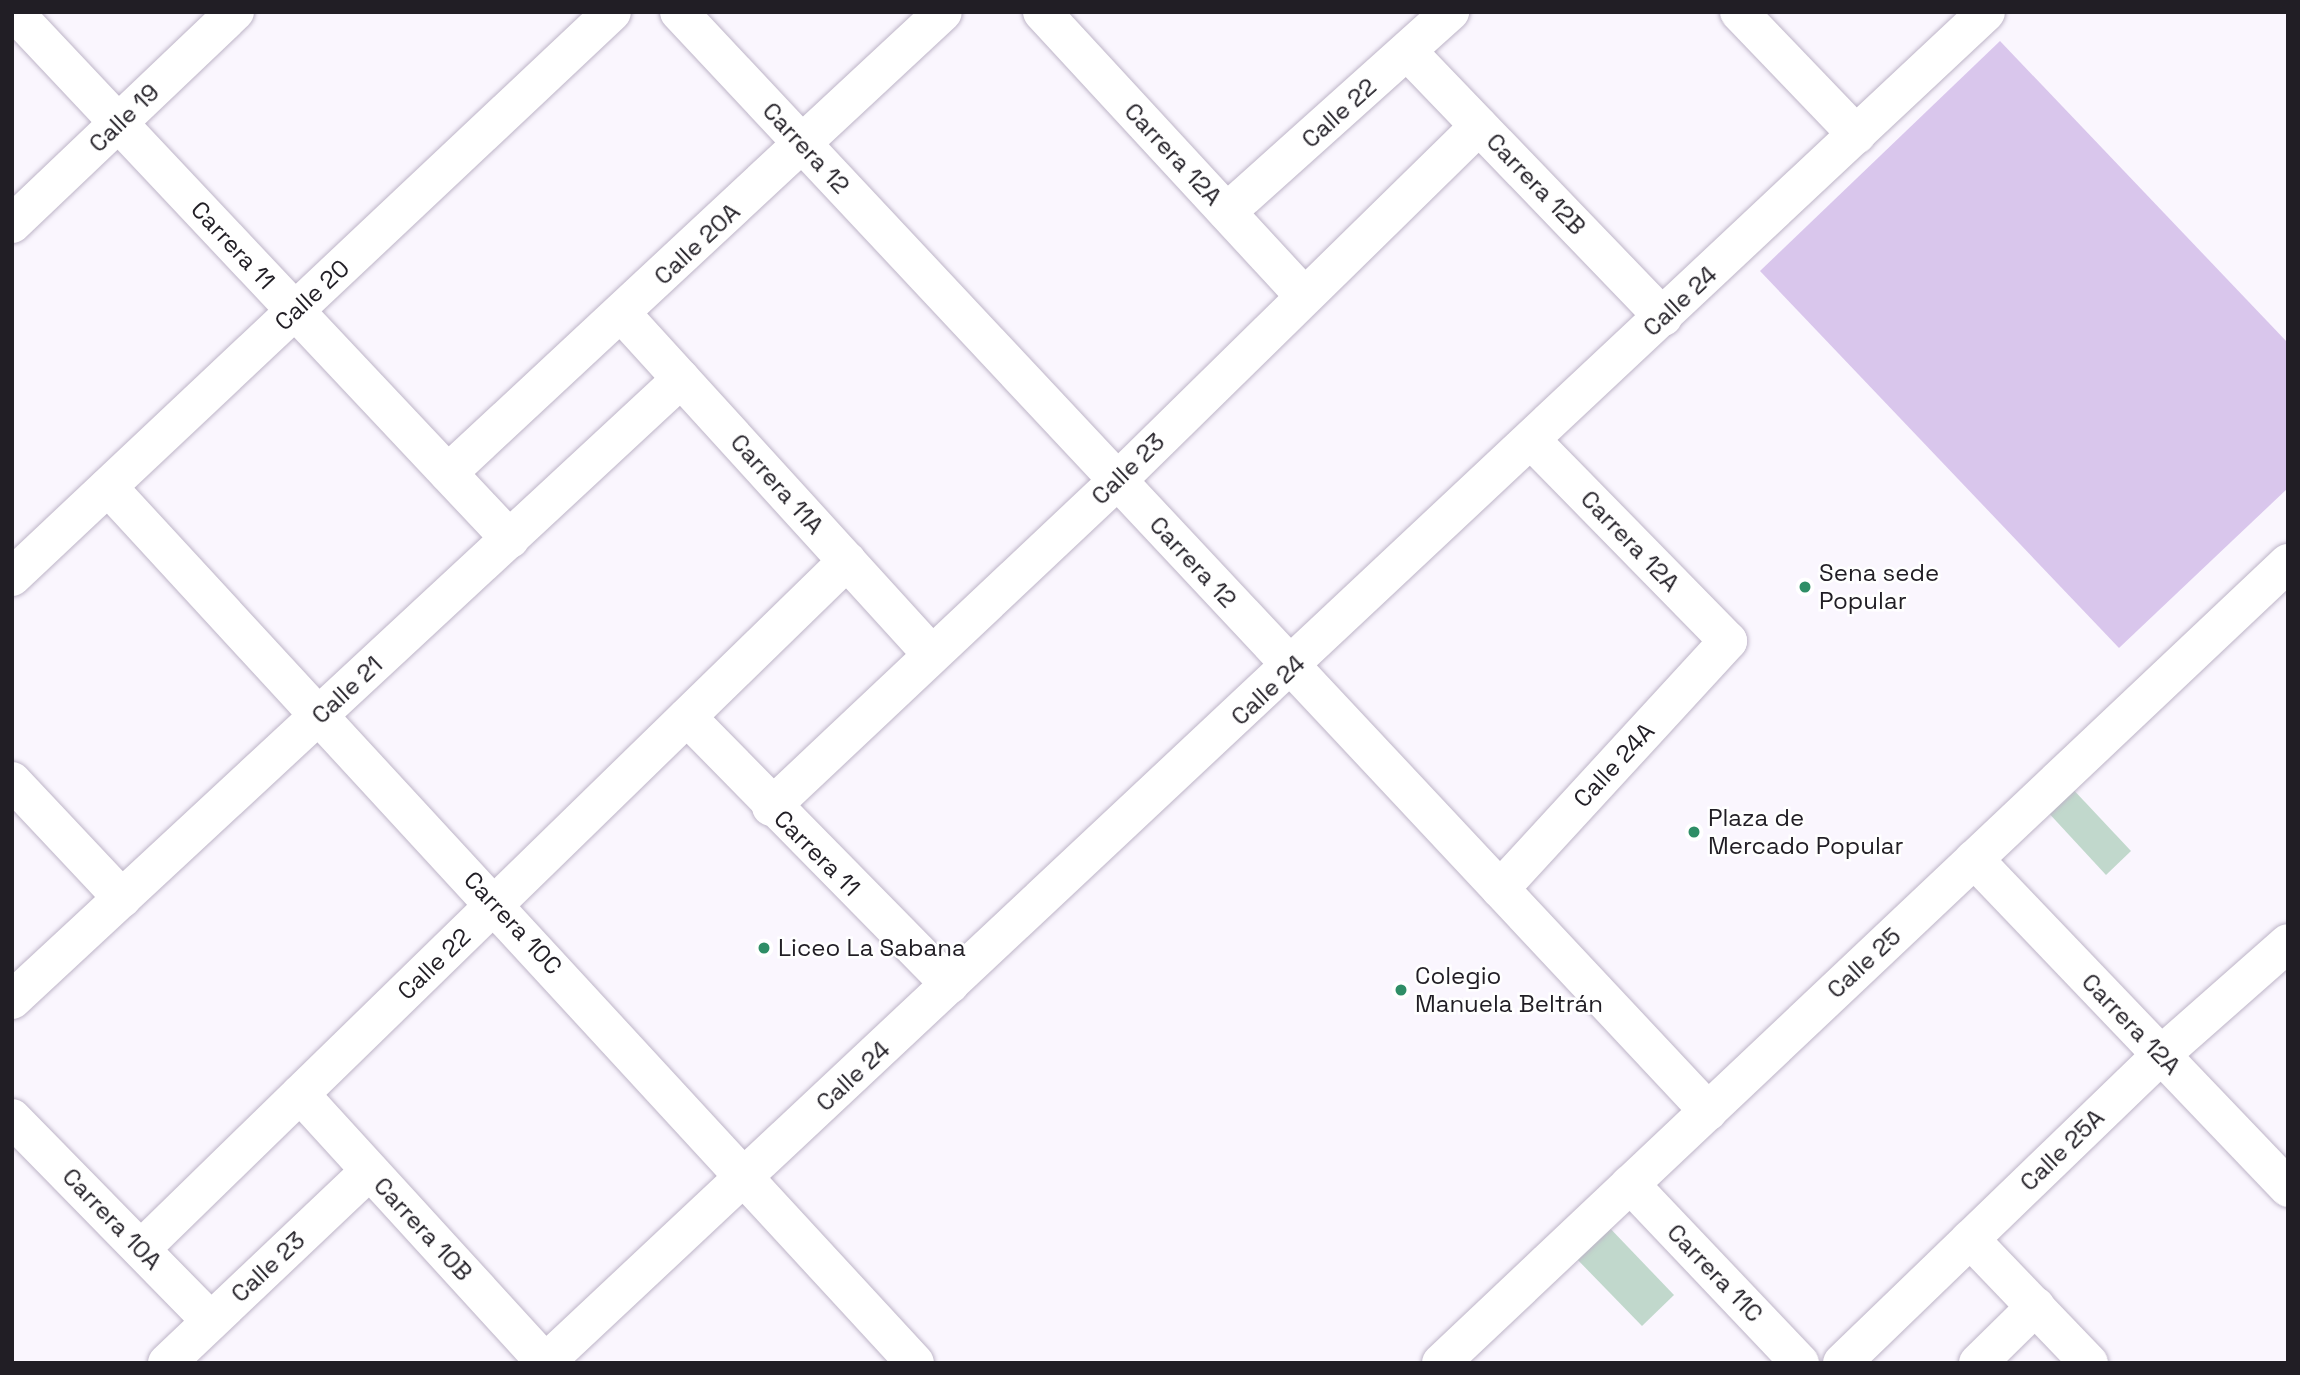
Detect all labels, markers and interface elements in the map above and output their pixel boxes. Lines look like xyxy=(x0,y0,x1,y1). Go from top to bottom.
street label: Calle 22 xyxy=(1296,72,1382,154)
street label: Calle 19 xyxy=(83,78,165,158)
street label: Carrera 12 xyxy=(757,96,855,200)
street label: Carrera 12A xyxy=(1118,97,1228,211)
street label: Carrera 12B xyxy=(1480,127,1592,241)
street label: Carrera 11 xyxy=(185,195,281,295)
street label: Calle 20A xyxy=(648,197,746,291)
street label: Calle 20 xyxy=(269,253,355,337)
street label: Calle 24 xyxy=(1637,260,1723,342)
street label: Calle 23 xyxy=(1086,427,1170,511)
street label: Carrera 11A xyxy=(725,428,829,540)
street label: Carrera 12A xyxy=(1575,484,1685,598)
street label: Carrera 12 xyxy=(1144,510,1242,614)
place label: Sena sede Popular xyxy=(1819,559,1939,615)
marker: Sena sede Popular xyxy=(1797,579,1813,595)
street label: Calle 24 xyxy=(1225,649,1311,731)
street label: Calle 21 xyxy=(306,650,388,730)
street label: Calle 24A xyxy=(1568,717,1660,813)
street label: Carrera 11 xyxy=(768,804,866,902)
place label: Plaza de Mercado Popular xyxy=(1708,804,1904,860)
marker: Plaza de Mercado Popular xyxy=(1686,824,1702,840)
street label: Carrera 10C xyxy=(458,865,568,981)
street label: Calle 22 xyxy=(392,922,476,1006)
street label: Calle 25 xyxy=(1821,922,1907,1004)
place label: Liceo La Sabana xyxy=(778,934,966,962)
marker: Liceo La Sabana xyxy=(756,940,772,956)
place label: Colegio Manuela Beltrán xyxy=(1415,962,1603,1018)
street label: Carrera 12A xyxy=(2076,967,2186,1081)
marker: Colegio Manuela Beltrán xyxy=(1393,982,1409,998)
street label: Calle 24 xyxy=(810,1035,896,1117)
street label: Calle 25A xyxy=(2014,1103,2110,1197)
street label: Carrera 10A xyxy=(56,1162,168,1276)
street label: Carrera 10B xyxy=(368,1171,478,1287)
street label: Carrera 11C xyxy=(1661,1218,1769,1328)
street label: Calle 23 xyxy=(225,1226,311,1308)

